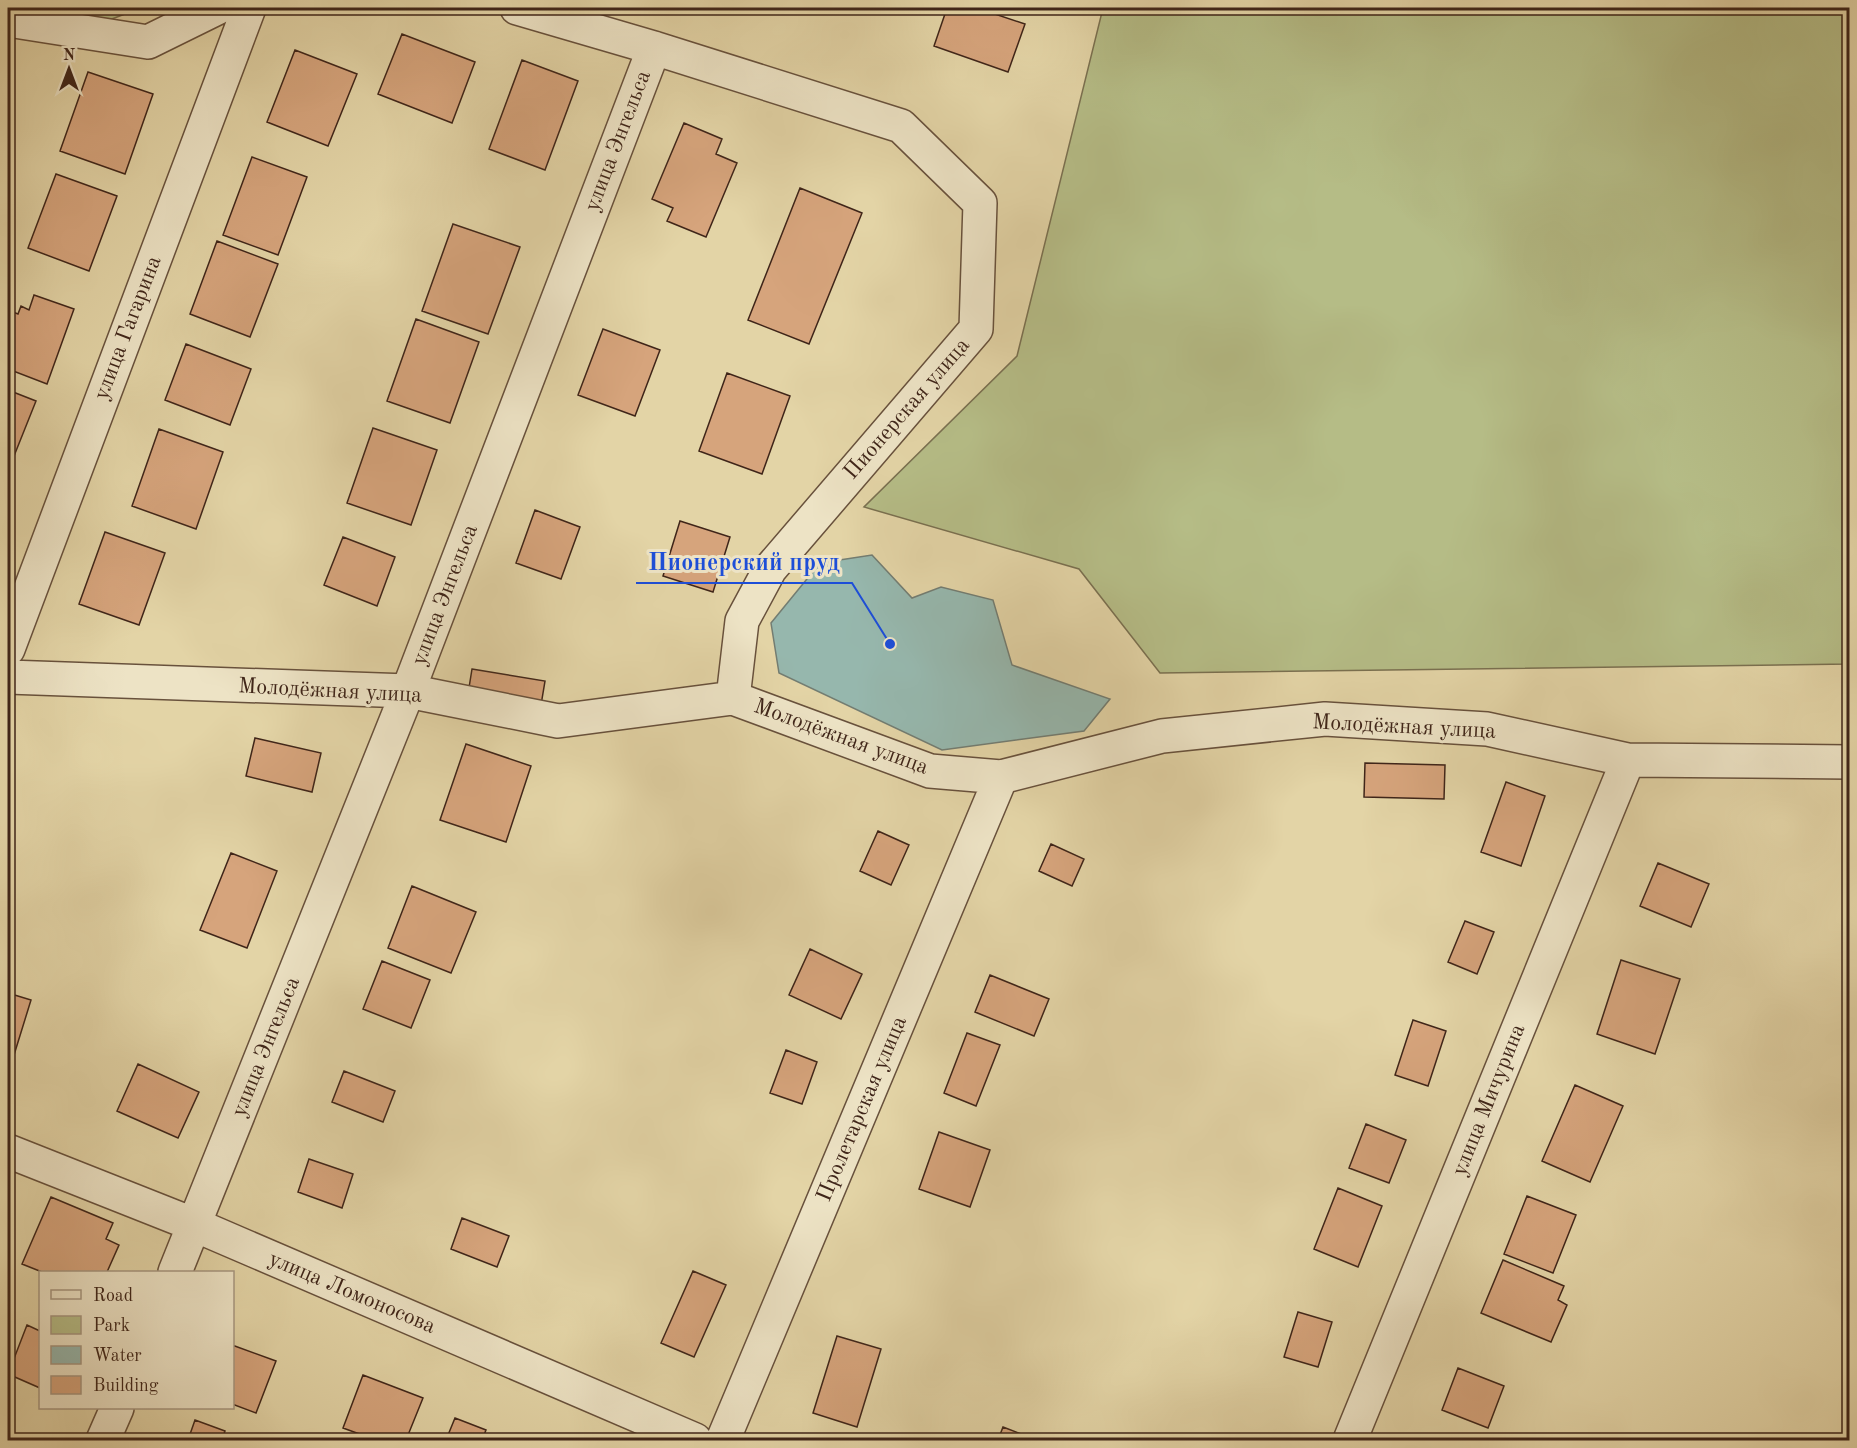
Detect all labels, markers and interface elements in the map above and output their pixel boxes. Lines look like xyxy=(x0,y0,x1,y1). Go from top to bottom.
north arrow xyxy=(39,39,99,99)
text: N xyxy=(63,48,76,64)
street label: улица Энгельса xyxy=(581,67,655,214)
street label: улица Гагарина xyxy=(90,253,166,403)
street label: Пионерская улица xyxy=(840,334,974,484)
street label: улица Энгельса xyxy=(408,521,482,668)
callout: Пионерский пруд xyxy=(636,541,852,583)
text: Пионерский пруд xyxy=(648,552,840,576)
street label: Молодёжная улица xyxy=(237,675,423,707)
street label: Молодёжная улица xyxy=(751,695,931,779)
street label: Молодёжная улица xyxy=(1311,711,1497,743)
street label: улица Энгельса xyxy=(228,974,304,1120)
street label: Пролетарская улица xyxy=(813,1013,911,1205)
street label: улица Мичурина xyxy=(1449,1021,1530,1179)
street label: улица Ломоносова xyxy=(265,1248,439,1338)
legend xyxy=(39,1271,234,1409)
text: Road xyxy=(93,1287,133,1305)
text: Park xyxy=(93,1317,130,1335)
text: Water xyxy=(93,1347,142,1365)
text: Building xyxy=(93,1377,159,1395)

